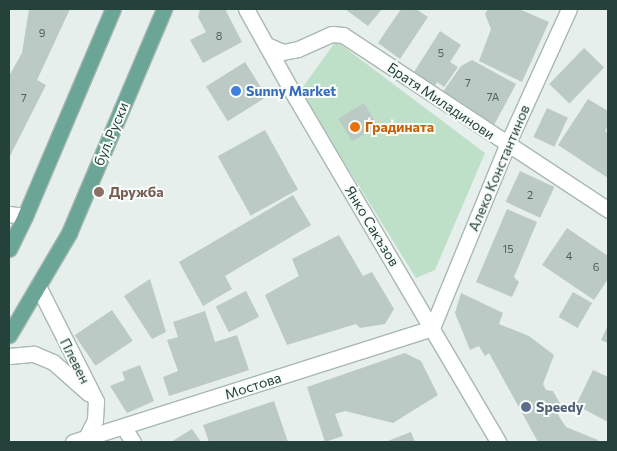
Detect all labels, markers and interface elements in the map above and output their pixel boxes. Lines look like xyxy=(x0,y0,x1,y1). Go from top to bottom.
house number: 9 xyxy=(39,26,45,40)
house number: 8 xyxy=(216,29,222,43)
house number: 5 xyxy=(438,46,444,60)
street label: Братя Миладинови xyxy=(384,59,498,143)
house number: 7 xyxy=(465,76,471,90)
place label: Sunny Market xyxy=(246,83,336,99)
marker: Sunny Market xyxy=(230,85,242,97)
house number: 7А xyxy=(487,90,499,104)
house number: 7 xyxy=(21,91,27,105)
street label: бул. Руски xyxy=(90,100,132,168)
street label: Алеко Константинов xyxy=(465,102,533,234)
place label: Градината xyxy=(365,119,434,135)
marker: Градината xyxy=(349,121,361,133)
street label: Янко Сакъзов xyxy=(341,183,403,269)
place label: Дружба xyxy=(109,184,164,200)
marker: Дружба xyxy=(93,186,105,198)
house number: 2 xyxy=(527,188,533,202)
house number: 15 xyxy=(502,242,514,256)
house number: 4 xyxy=(566,249,572,263)
house number: 6 xyxy=(593,260,599,274)
street label: Плевен xyxy=(56,335,94,387)
street label: Мостова xyxy=(223,369,283,403)
place label: Speedy xyxy=(536,399,583,415)
marker: Speedy xyxy=(520,401,532,413)

